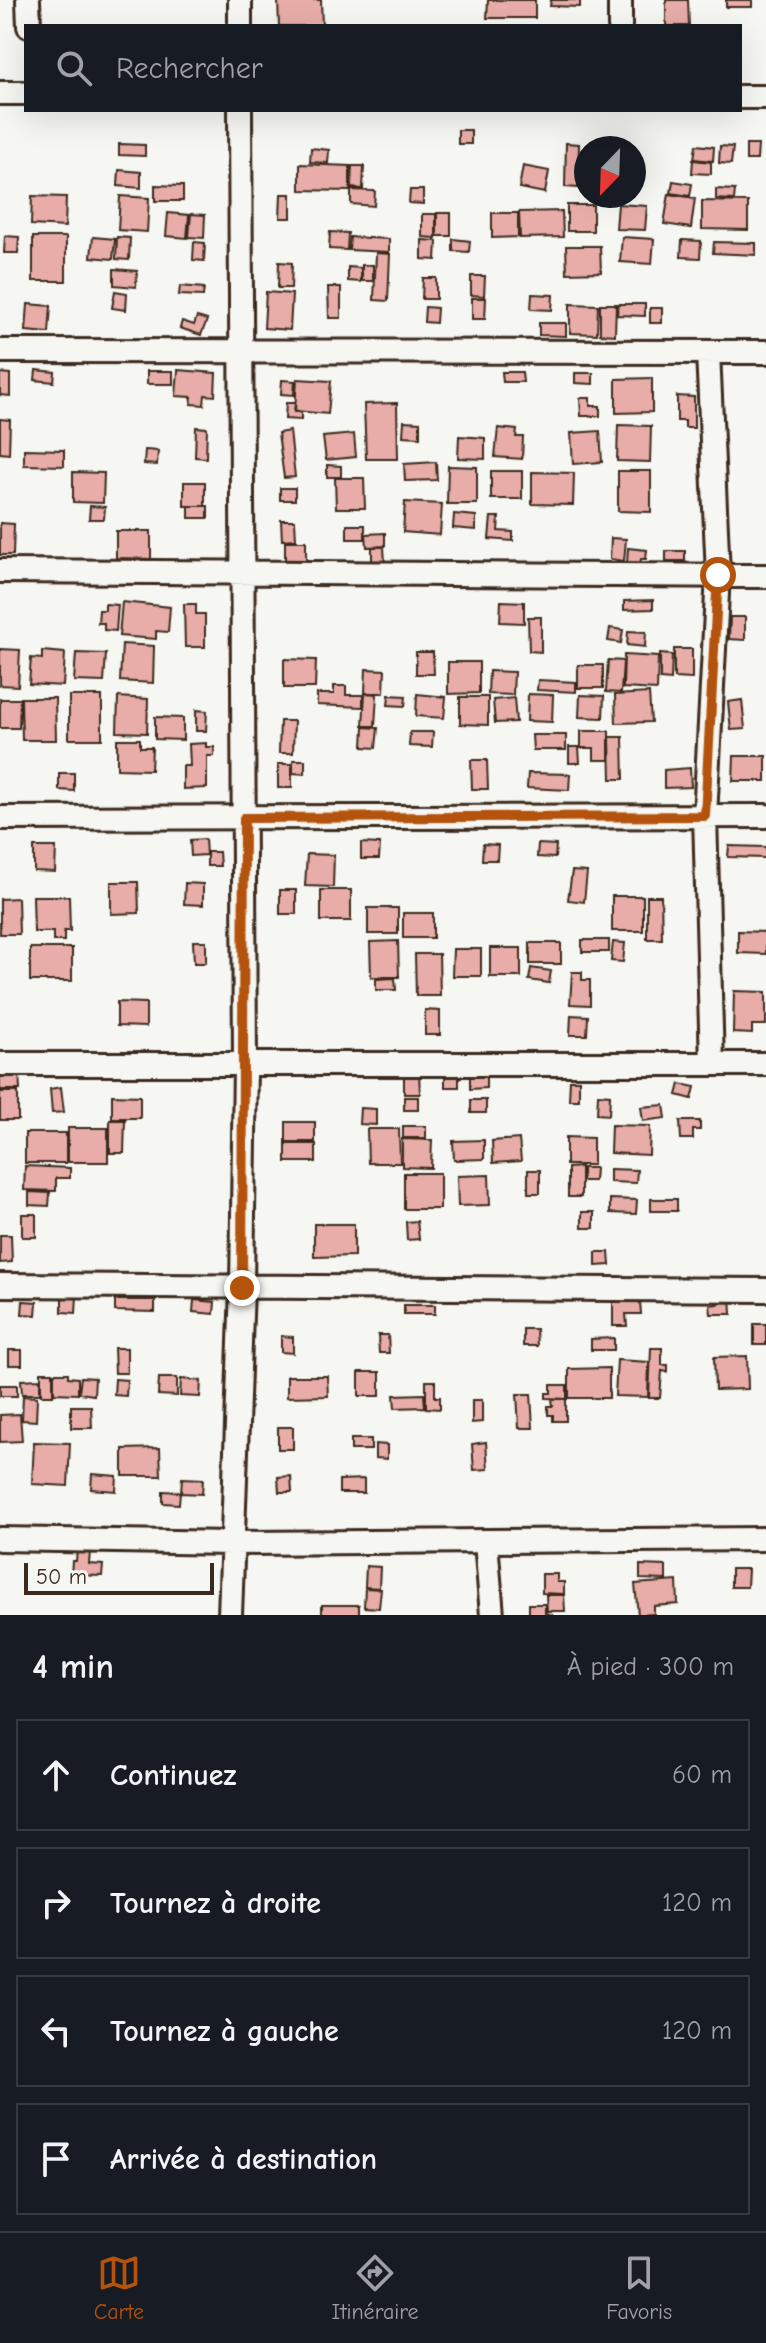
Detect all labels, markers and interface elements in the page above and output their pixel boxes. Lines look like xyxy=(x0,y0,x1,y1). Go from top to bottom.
search box xyxy=(24,24,742,112)
icon: search xyxy=(52,46,96,90)
text: Rechercher xyxy=(116,51,263,86)
north arrow xyxy=(574,136,646,208)
route start xyxy=(700,557,736,593)
route end xyxy=(224,1270,260,1306)
scale bar xyxy=(24,1559,214,1595)
text: 50 m xyxy=(36,1564,87,1590)
text: 4 min xyxy=(32,1647,114,1687)
text: À pied · 300 m xyxy=(567,1652,734,1682)
icon: ahead xyxy=(34,1753,78,1797)
text: Continuez xyxy=(110,1758,236,1793)
text: 60 m xyxy=(672,1760,732,1790)
icon: right xyxy=(34,1881,78,1925)
text: Tournez à droite xyxy=(110,1886,321,1921)
text: 120 m xyxy=(662,1888,732,1918)
icon: left xyxy=(34,2009,78,2053)
text: Tournez à gauche xyxy=(110,2014,339,2049)
text: 120 m xyxy=(662,2016,732,2046)
icon: arrive xyxy=(34,2137,78,2181)
text: Arrivée à destination xyxy=(110,2142,377,2177)
tab: Carte xyxy=(94,2251,144,2325)
tab: Itinéraire xyxy=(332,2251,419,2325)
tab: Favoris xyxy=(606,2251,672,2325)

